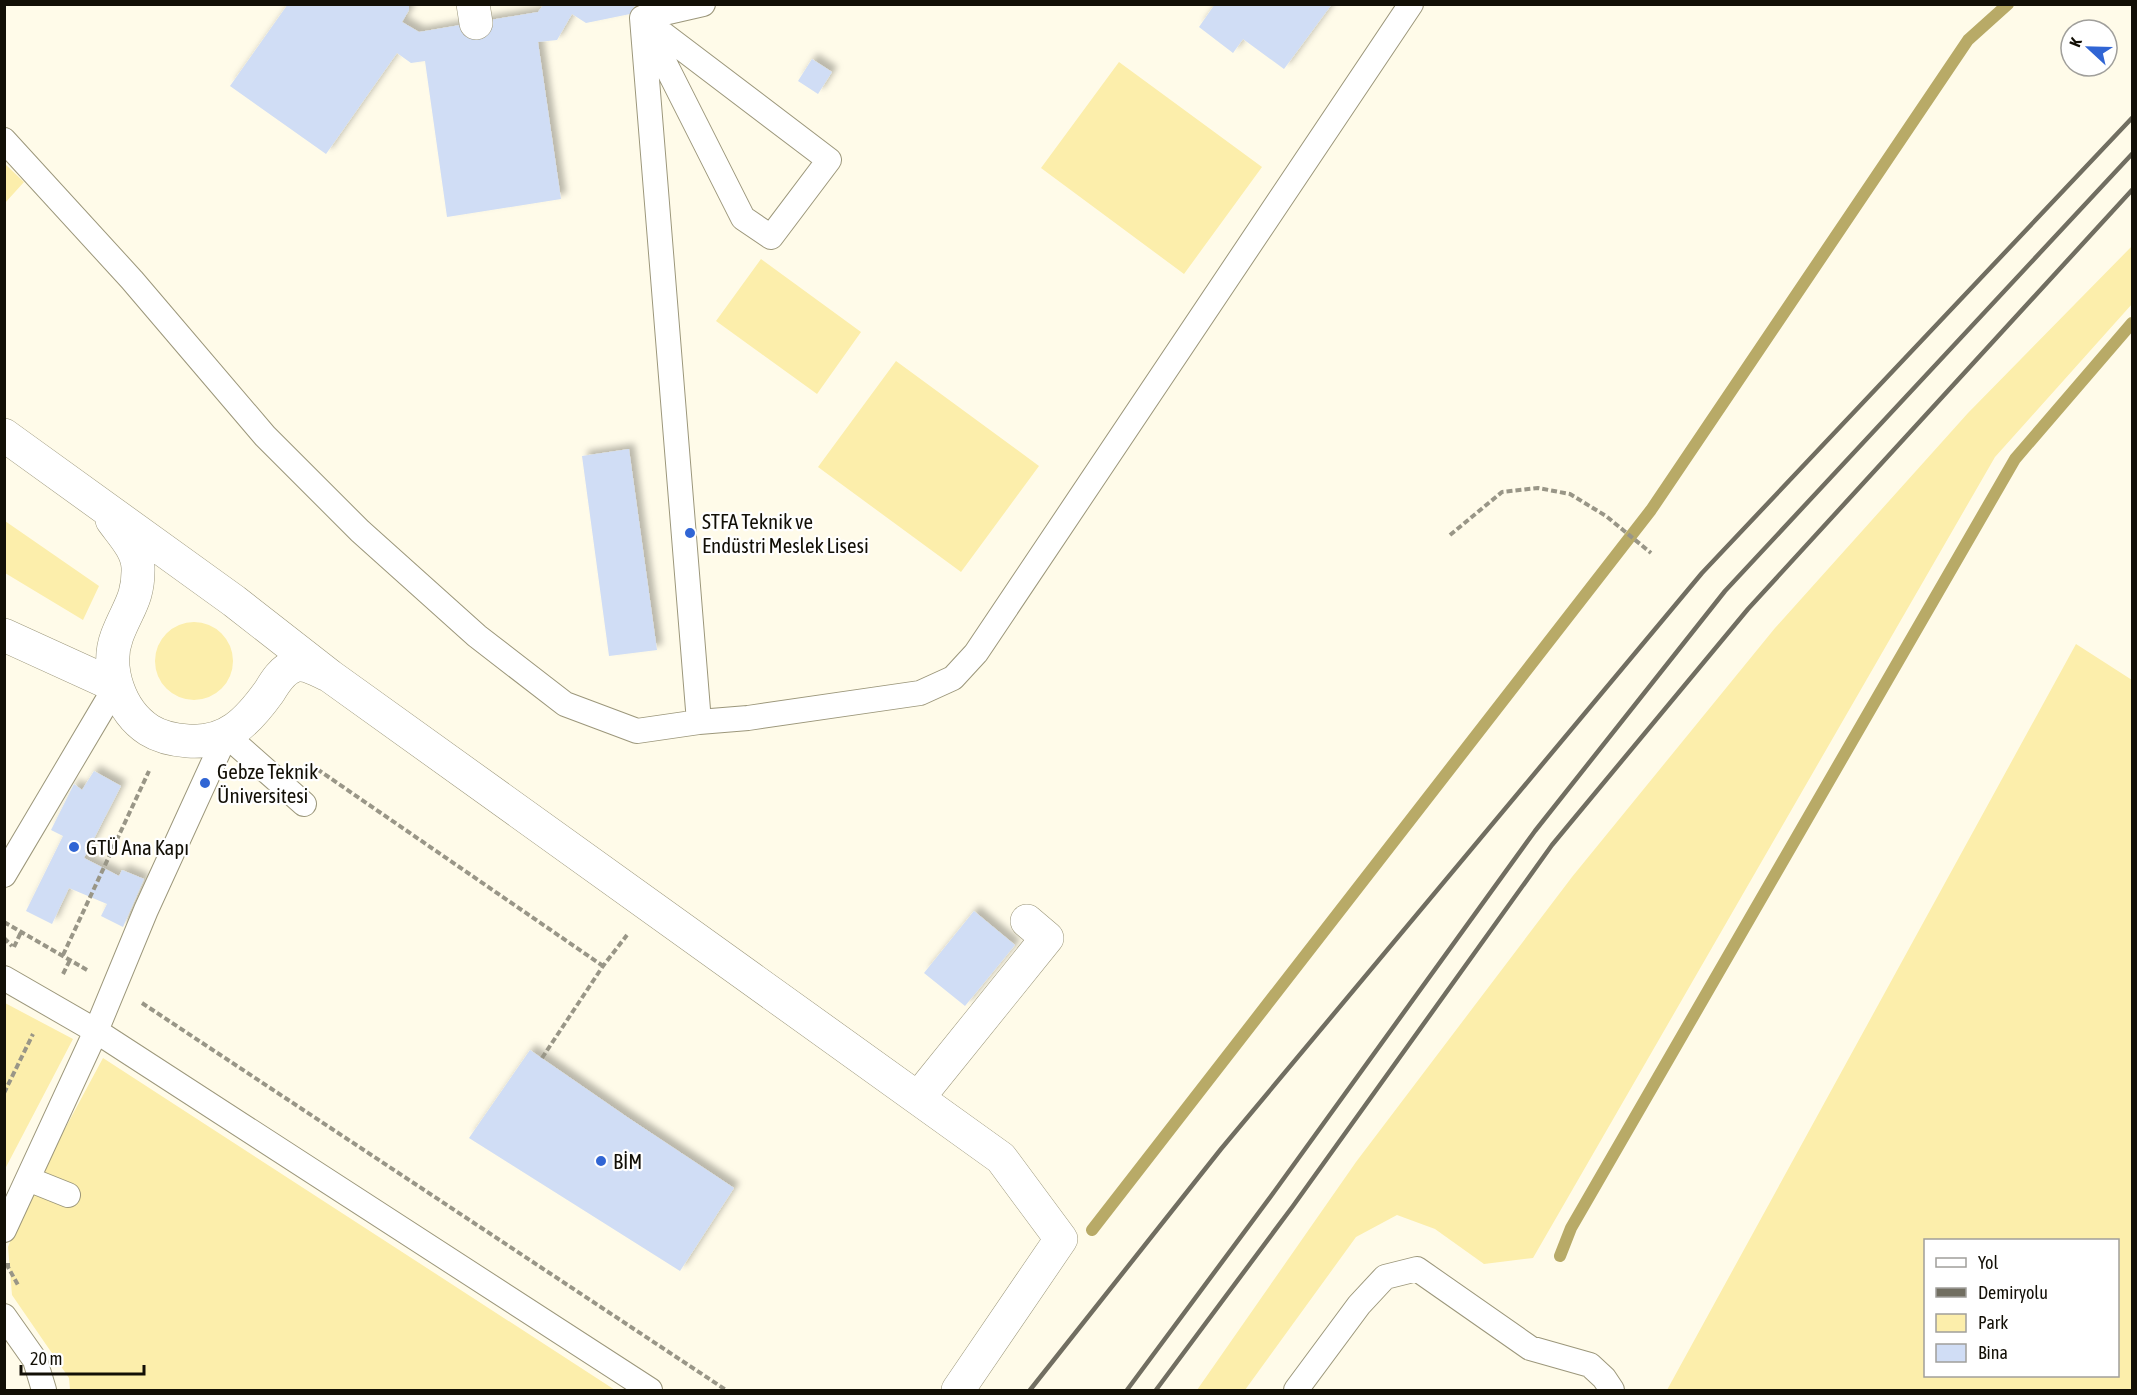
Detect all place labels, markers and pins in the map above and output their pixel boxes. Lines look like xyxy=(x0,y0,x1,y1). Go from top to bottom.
place label: STFA Teknik ve Endüstri Meslek Lisesi xyxy=(702,509,869,557)
marker: STFA Teknik ve Endüstri Meslek Lisesi xyxy=(683,526,697,540)
place label: Gebze Teknik Üniversitesi xyxy=(217,759,318,807)
marker: Gebze Teknik Üniversitesi xyxy=(198,776,212,790)
place label: GTÜ Ana Kapı xyxy=(86,835,189,859)
marker: GTÜ Ana Kapı xyxy=(67,840,81,854)
place label: BİM xyxy=(613,1149,642,1173)
marker: BİM xyxy=(594,1154,608,1168)

